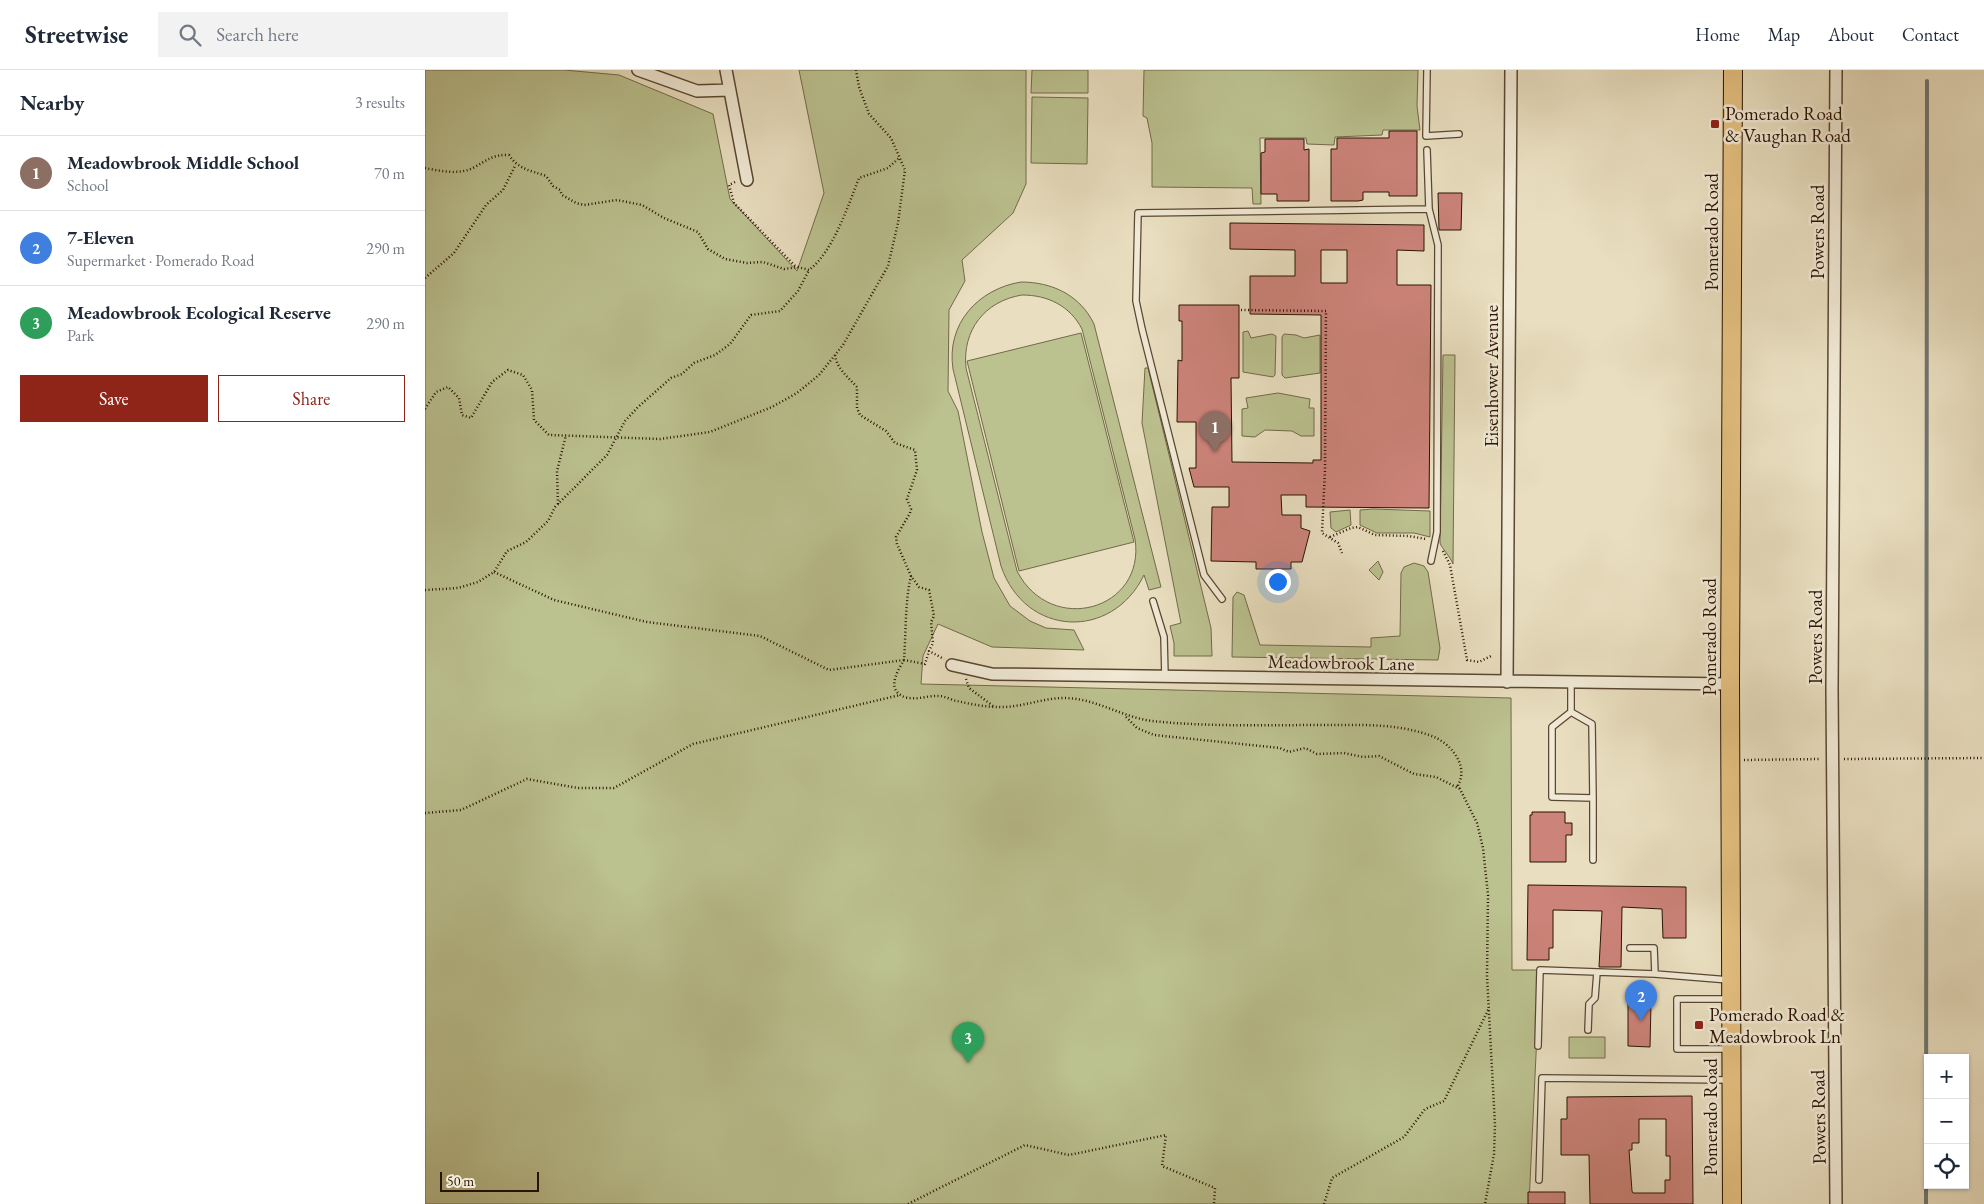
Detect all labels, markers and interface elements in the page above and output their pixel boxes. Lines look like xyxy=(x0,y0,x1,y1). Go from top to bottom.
search box xyxy=(158,12,508,57)
text: Streetwise xyxy=(25,19,128,50)
icon: search xyxy=(176,21,204,49)
text: Search here xyxy=(216,22,299,47)
text: Home xyxy=(1695,23,1740,46)
text: Map xyxy=(1768,23,1800,46)
text: About xyxy=(1828,23,1874,46)
text: Contact xyxy=(1902,23,1959,46)
text: Nearby xyxy=(20,89,84,116)
text: 3 results xyxy=(355,92,405,113)
place label: Pomerado Road & Vaughan Road xyxy=(1725,101,1851,148)
marker: Pomerado Road & Vaughan Road xyxy=(1709,118,1721,130)
text: Meadowbrook Middle School xyxy=(67,150,299,175)
text: 1 xyxy=(32,163,40,184)
text: 70 m xyxy=(374,163,405,184)
street label: Pomerado Road xyxy=(1699,173,1724,291)
text: School xyxy=(67,175,109,196)
street label: Powers Road xyxy=(1805,184,1830,279)
text: 7-Eleven xyxy=(67,225,134,250)
text: 2 xyxy=(32,238,40,259)
text: 290 m xyxy=(366,238,405,259)
text: Supermarket · Pomerado Road xyxy=(67,250,254,271)
text: Meadowbrook Ecological Reserve xyxy=(67,300,331,325)
street label: Eisenhower Avenue xyxy=(1479,305,1504,447)
text: 3 xyxy=(32,313,40,334)
text: 290 m xyxy=(366,313,405,334)
text: Park xyxy=(67,325,94,346)
button: Save xyxy=(20,375,208,422)
button: Share xyxy=(218,375,405,422)
pin: 1 xyxy=(1199,411,1231,452)
your location xyxy=(1265,569,1291,595)
street label: Pomerado Road xyxy=(1697,578,1722,696)
street label: Powers Road xyxy=(1803,589,1828,684)
street label: Meadowbrook Lane xyxy=(1267,649,1415,676)
pin: 2 xyxy=(1625,980,1657,1021)
place label: Pomerado Road & Meadowbrook Ln xyxy=(1709,1002,1845,1049)
marker: Pomerado Road & Meadowbrook Ln xyxy=(1693,1019,1705,1031)
pin: 3 xyxy=(952,1022,984,1063)
map controls xyxy=(1924,1054,1969,1189)
button: + xyxy=(1924,1054,1969,1099)
street label: Pomerado Road xyxy=(1698,1058,1723,1176)
street label: Powers Road xyxy=(1805,1069,1832,1165)
button: − xyxy=(1924,1099,1969,1144)
button: locate xyxy=(1924,1144,1969,1189)
scale bar xyxy=(440,1169,539,1192)
text: 50 m xyxy=(447,1172,474,1190)

